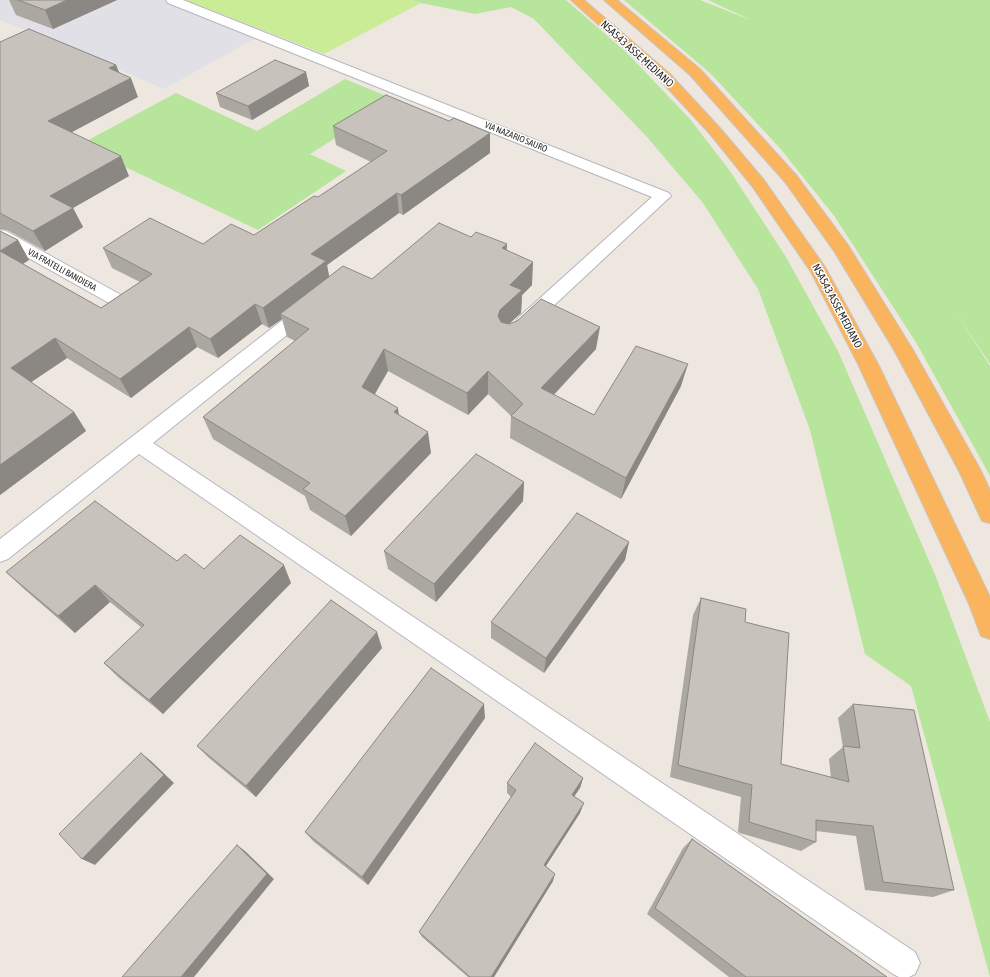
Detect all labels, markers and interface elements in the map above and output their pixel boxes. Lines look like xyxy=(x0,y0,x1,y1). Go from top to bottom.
street label: NSA543 ASSE MEDIANO xyxy=(598,18,676,90)
street label: VIA NAZARIO SAURO xyxy=(483,119,549,155)
street label: VIA FRATELLI BANDIERA xyxy=(26,247,98,293)
street label: NSA543 ASSE MEDIANO xyxy=(809,262,865,350)

